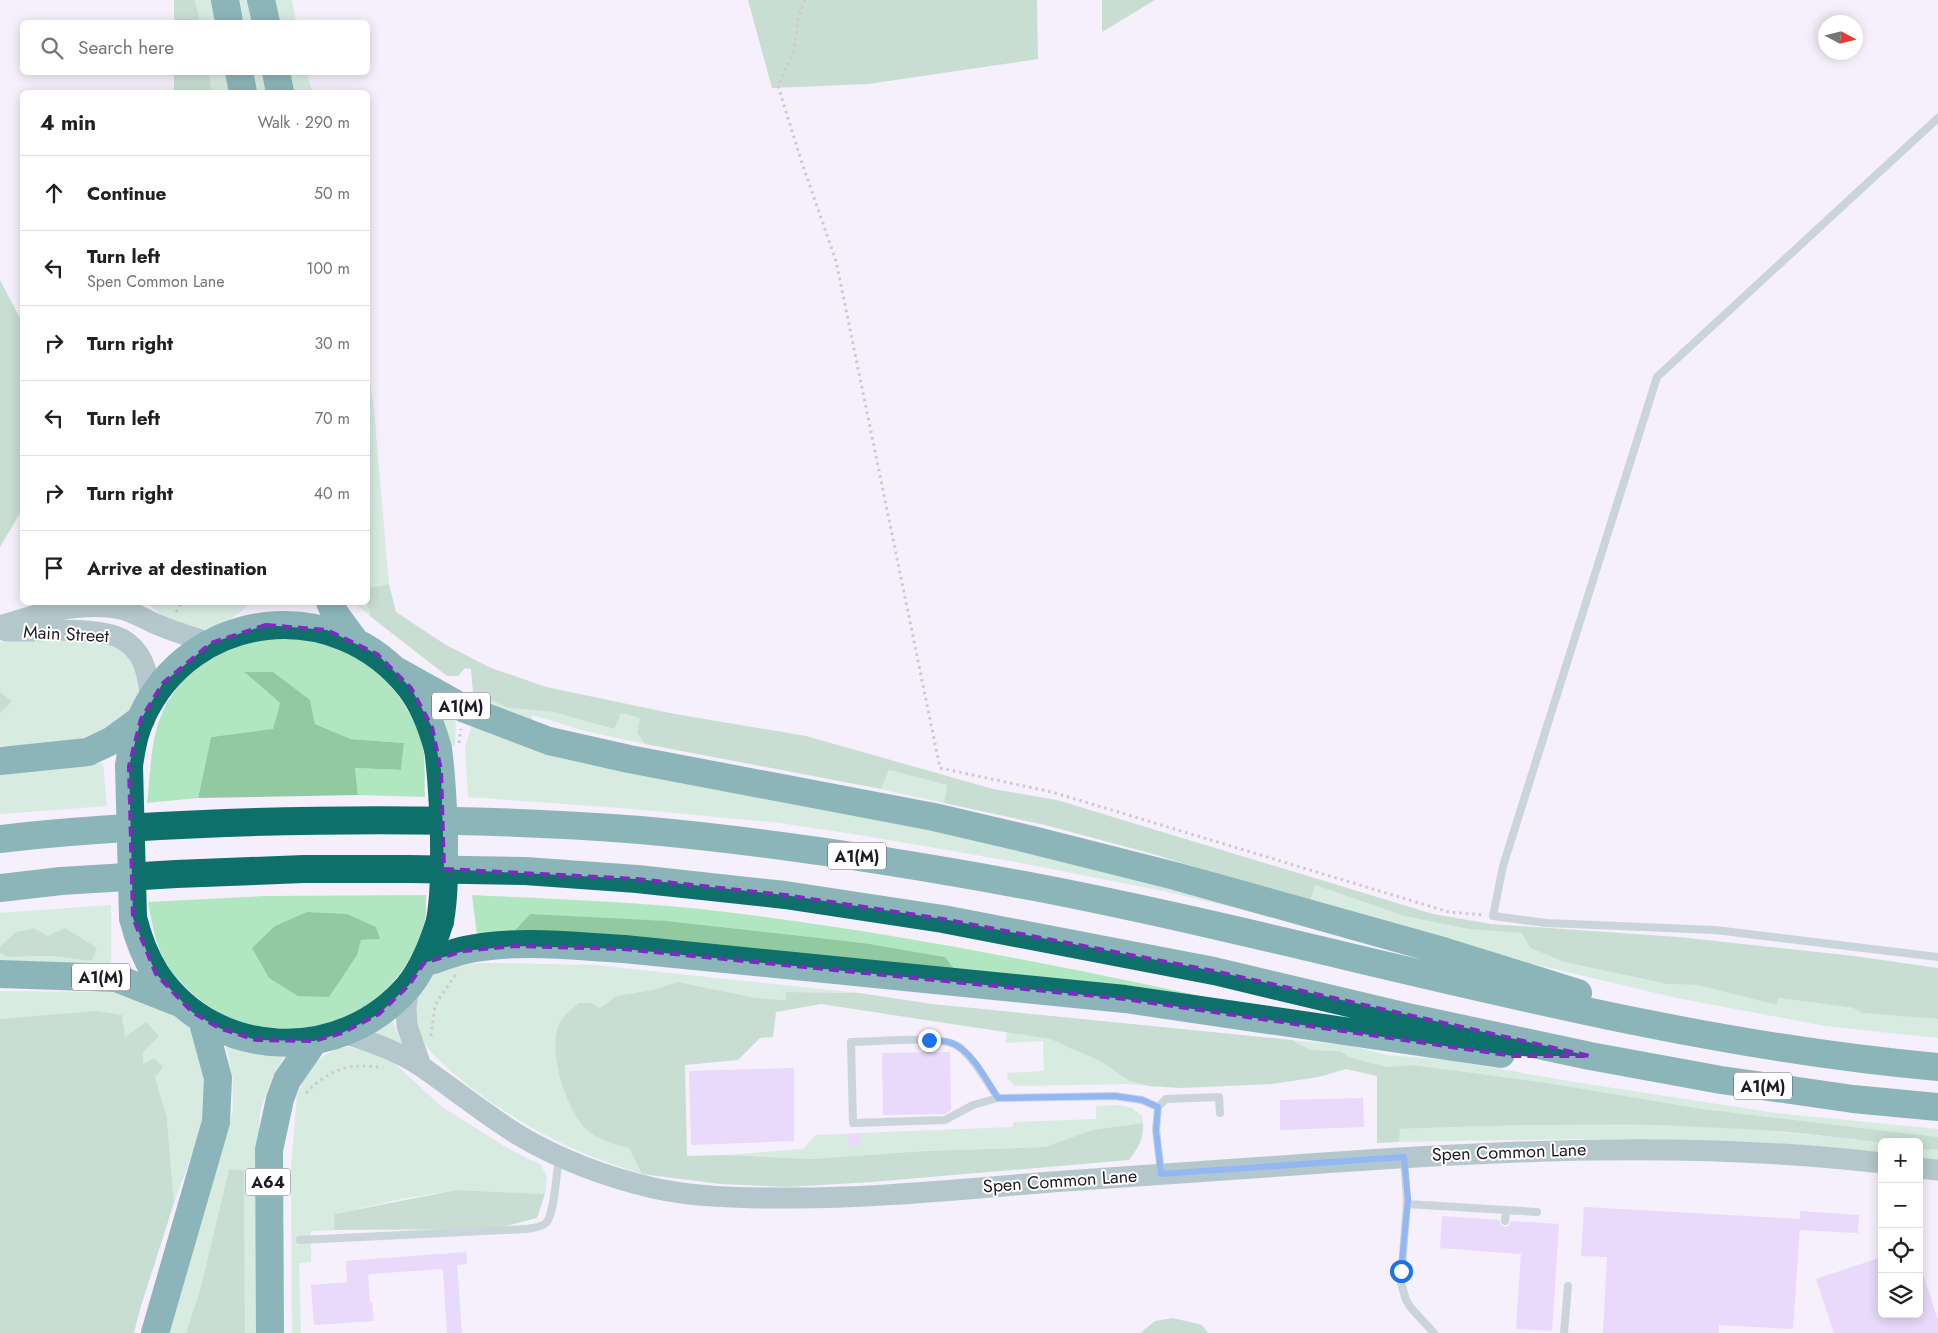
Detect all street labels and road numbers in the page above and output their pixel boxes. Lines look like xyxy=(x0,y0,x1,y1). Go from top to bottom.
street label: Main Street xyxy=(23,619,110,649)
road number: A1(M) xyxy=(432,692,490,719)
road number: A1(M) xyxy=(828,842,886,869)
road number: A1(M) xyxy=(72,964,130,990)
road number: A1(M) xyxy=(1734,1072,1792,1100)
street label: Spen Common Lane xyxy=(1431,1136,1587,1168)
street label: Spen Common Lane xyxy=(982,1163,1138,1199)
road number: A64 xyxy=(246,1168,290,1196)

